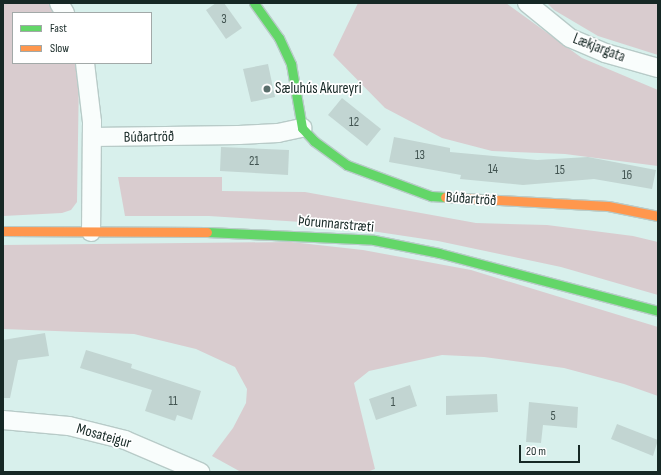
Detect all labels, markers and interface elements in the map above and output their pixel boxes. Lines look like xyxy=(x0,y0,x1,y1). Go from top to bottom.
house number: 3 xyxy=(221,11,227,27)
legend xyxy=(12,12,152,64)
text: Fast xyxy=(50,21,67,36)
street label: Lækjargata xyxy=(570,30,628,66)
text: Slow xyxy=(50,41,69,56)
place label: Sæluhús Akureyri xyxy=(275,80,361,98)
marker: Sæluhús Akureyri xyxy=(262,84,272,94)
house number: 12 xyxy=(349,114,359,130)
street label: Búðartröð xyxy=(124,128,174,146)
house number: 13 xyxy=(415,147,425,163)
house number: 21 xyxy=(249,153,259,169)
house number: 14 xyxy=(488,161,498,177)
house number: 15 xyxy=(555,162,565,178)
house number: 16 xyxy=(622,167,632,183)
street label: Búðartröð xyxy=(445,188,497,210)
street label: Þórunnarstræti xyxy=(297,212,375,236)
house number: 11 xyxy=(168,393,178,409)
house number: 1 xyxy=(391,394,395,410)
house number: 5 xyxy=(550,408,556,424)
street label: Mosateigur xyxy=(75,420,133,452)
scale bar xyxy=(521,437,582,463)
text: 20 m xyxy=(526,444,546,459)

